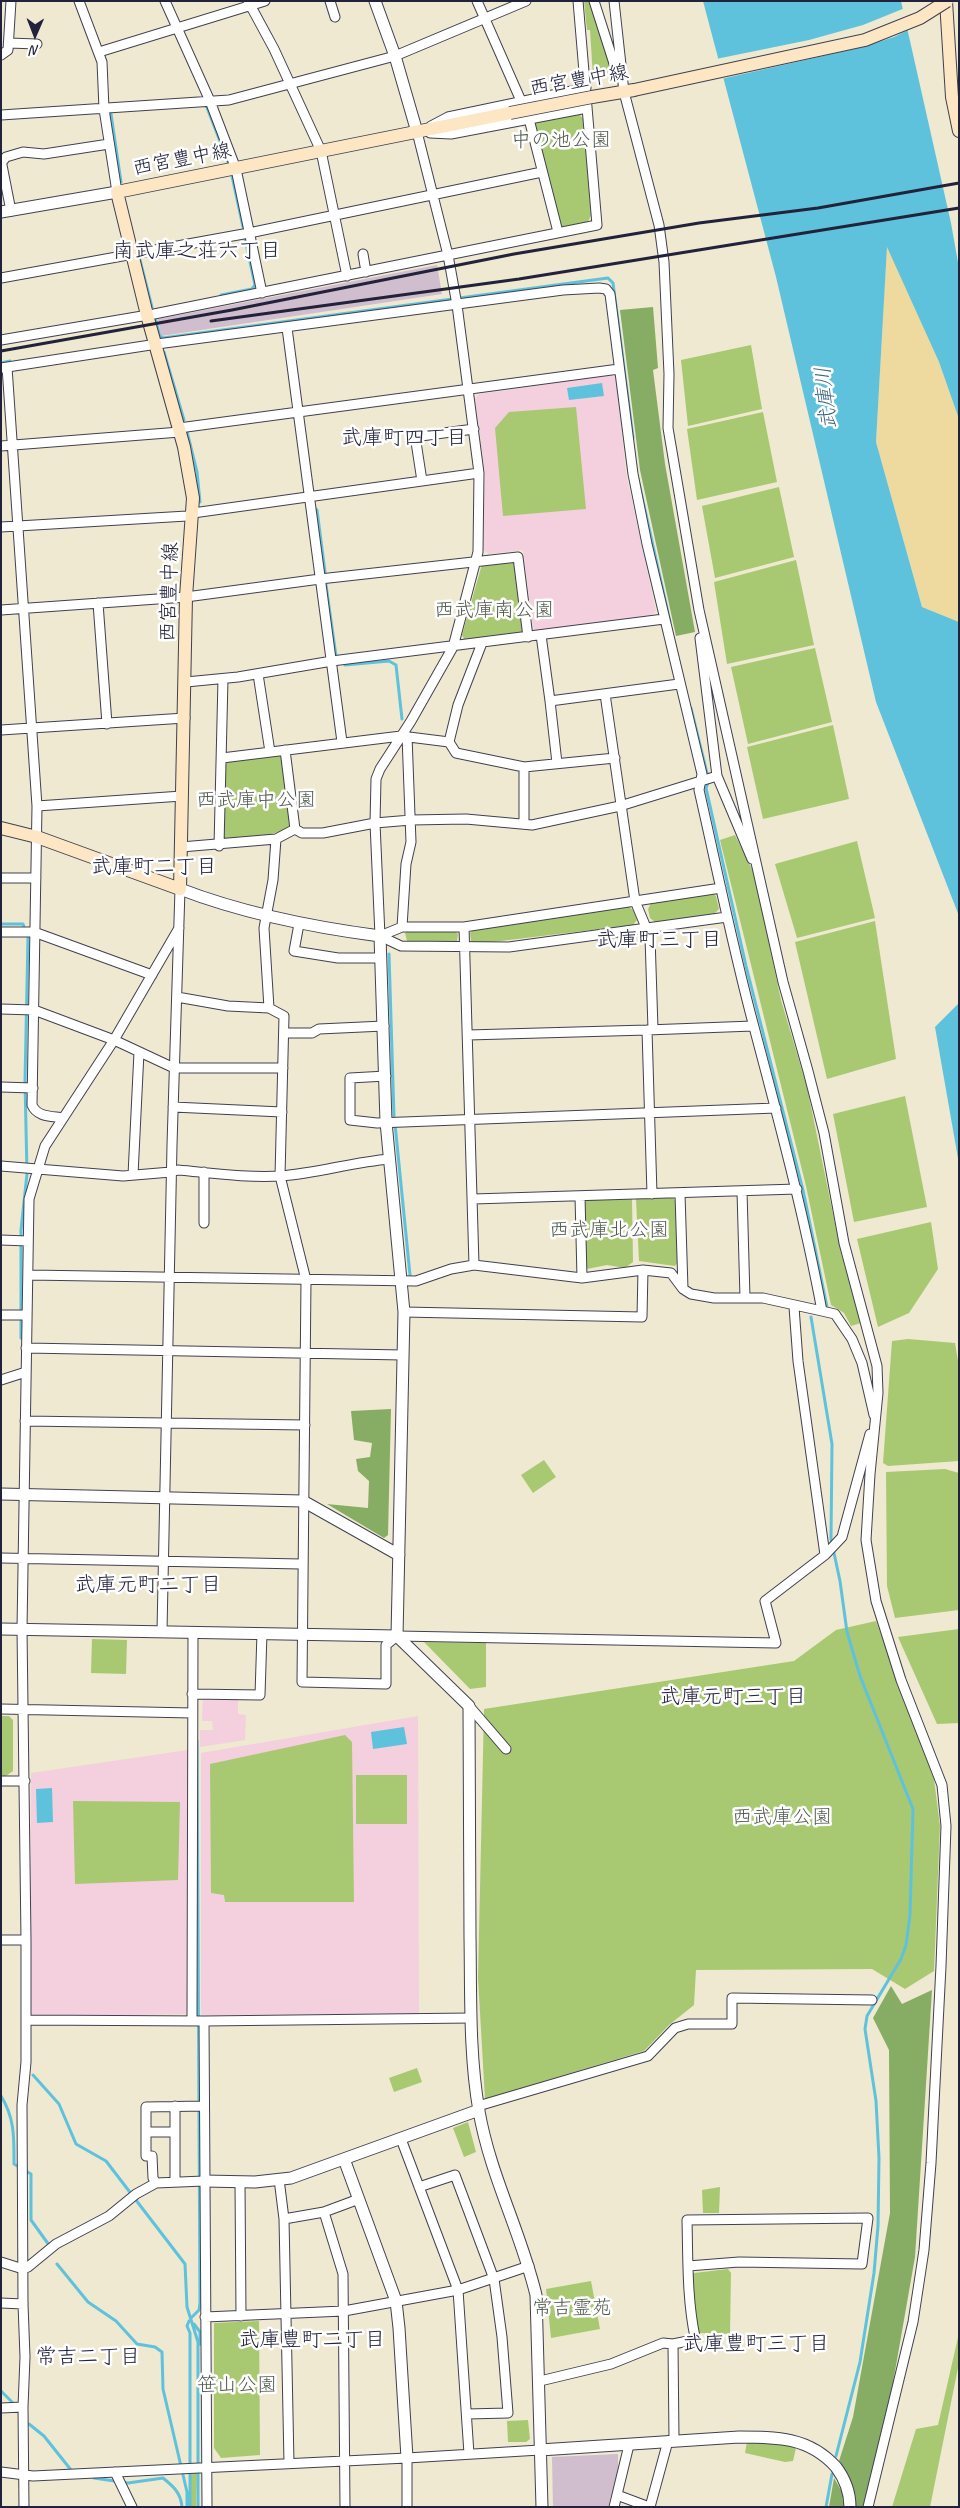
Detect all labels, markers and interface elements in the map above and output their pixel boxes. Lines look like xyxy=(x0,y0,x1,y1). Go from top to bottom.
north arrow xyxy=(10,10,60,60)
text: N xyxy=(30,42,39,59)
street label: 西宮豊中線 xyxy=(528,60,630,102)
park label: 中の池公園 xyxy=(511,129,611,153)
street label: 西宮豊中線 xyxy=(131,139,233,181)
district label: 南武庫之荘六丁目 xyxy=(113,238,281,264)
water label: 武庫川 xyxy=(811,365,843,431)
district label: 武庫町四丁目 xyxy=(341,425,467,451)
street label: 西宮豊中線 xyxy=(156,542,184,642)
park label: 西武庫南公園 xyxy=(434,599,554,623)
park label: 西武庫中公園 xyxy=(196,789,316,813)
district label: 武庫町二丁目 xyxy=(91,854,217,880)
district label: 武庫町三丁目 xyxy=(596,927,722,953)
park label: 西武庫北公園 xyxy=(549,1219,669,1243)
district label: 武庫元町二丁目 xyxy=(75,1572,221,1598)
district label: 武庫元町三丁目 xyxy=(660,1684,806,1710)
park label: 西武庫公園 xyxy=(732,1806,832,1830)
park label: 常吉霊苑 xyxy=(532,2297,612,2321)
district label: 武庫豊町二丁目 xyxy=(239,2327,385,2353)
district label: 武庫豊町三丁目 xyxy=(683,2331,829,2357)
district label: 常吉二丁目 xyxy=(36,2344,140,2370)
park label: 笹山公園 xyxy=(197,2374,277,2398)

